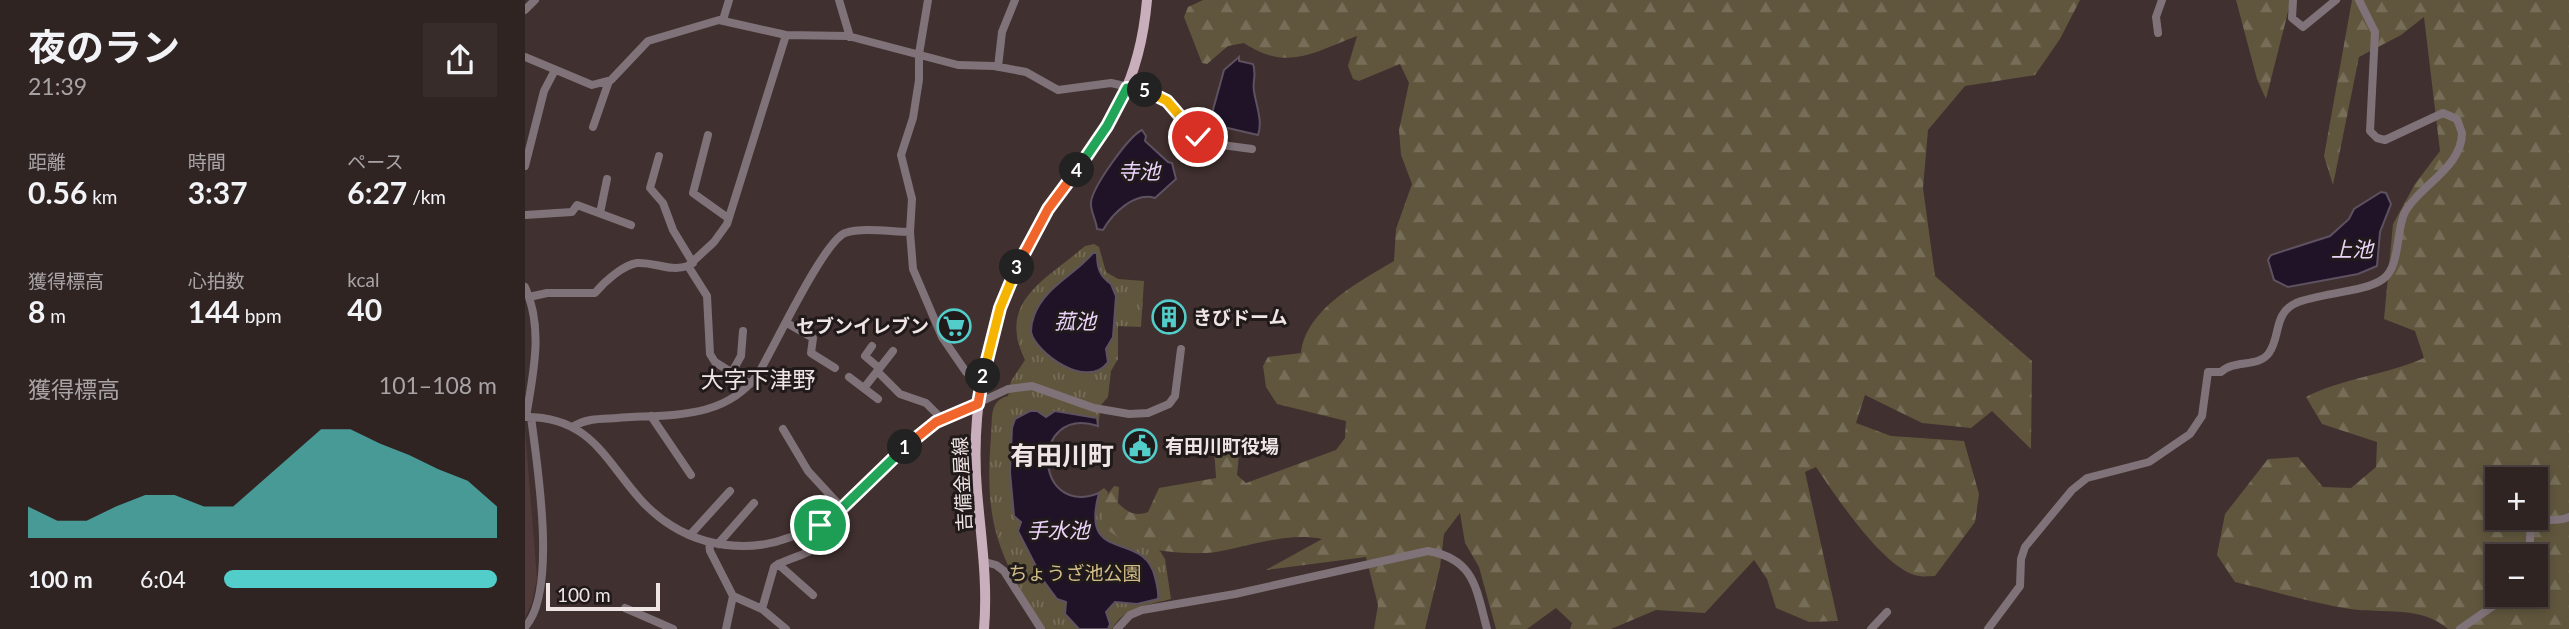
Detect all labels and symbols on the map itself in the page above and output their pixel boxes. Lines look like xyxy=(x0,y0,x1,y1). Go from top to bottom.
pin: 5 xyxy=(1127,72,1163,108)
pin xyxy=(1168,107,1228,167)
pin: 4 xyxy=(1059,152,1095,188)
water label: 寺池 xyxy=(1118,158,1162,183)
water label: 上池 xyxy=(2331,236,2375,261)
pin: 3 xyxy=(1000,250,1035,284)
building icon: きびドーム xyxy=(1150,298,1188,336)
place label: きびドーム xyxy=(1193,305,1287,328)
supermarket icon: セブンイレブン xyxy=(935,307,973,345)
water label: 菰池 xyxy=(1054,308,1098,333)
place label: セブンイレブン xyxy=(796,314,929,337)
pin: 2 xyxy=(965,358,1001,394)
district label: 大字下津野 xyxy=(701,365,816,393)
public building icon: 有田川町役場 xyxy=(1121,427,1159,465)
pin: 1 xyxy=(887,430,923,464)
place label: 有田川町役場 xyxy=(1165,434,1279,457)
street label: 吉備金屋線 xyxy=(948,436,975,532)
district label: 有田川町 xyxy=(1010,439,1114,471)
pin xyxy=(790,495,850,555)
water label: 手水池 xyxy=(1027,517,1091,542)
park label: ちょうざ池公園 xyxy=(1008,561,1142,584)
scale bar xyxy=(546,580,660,612)

